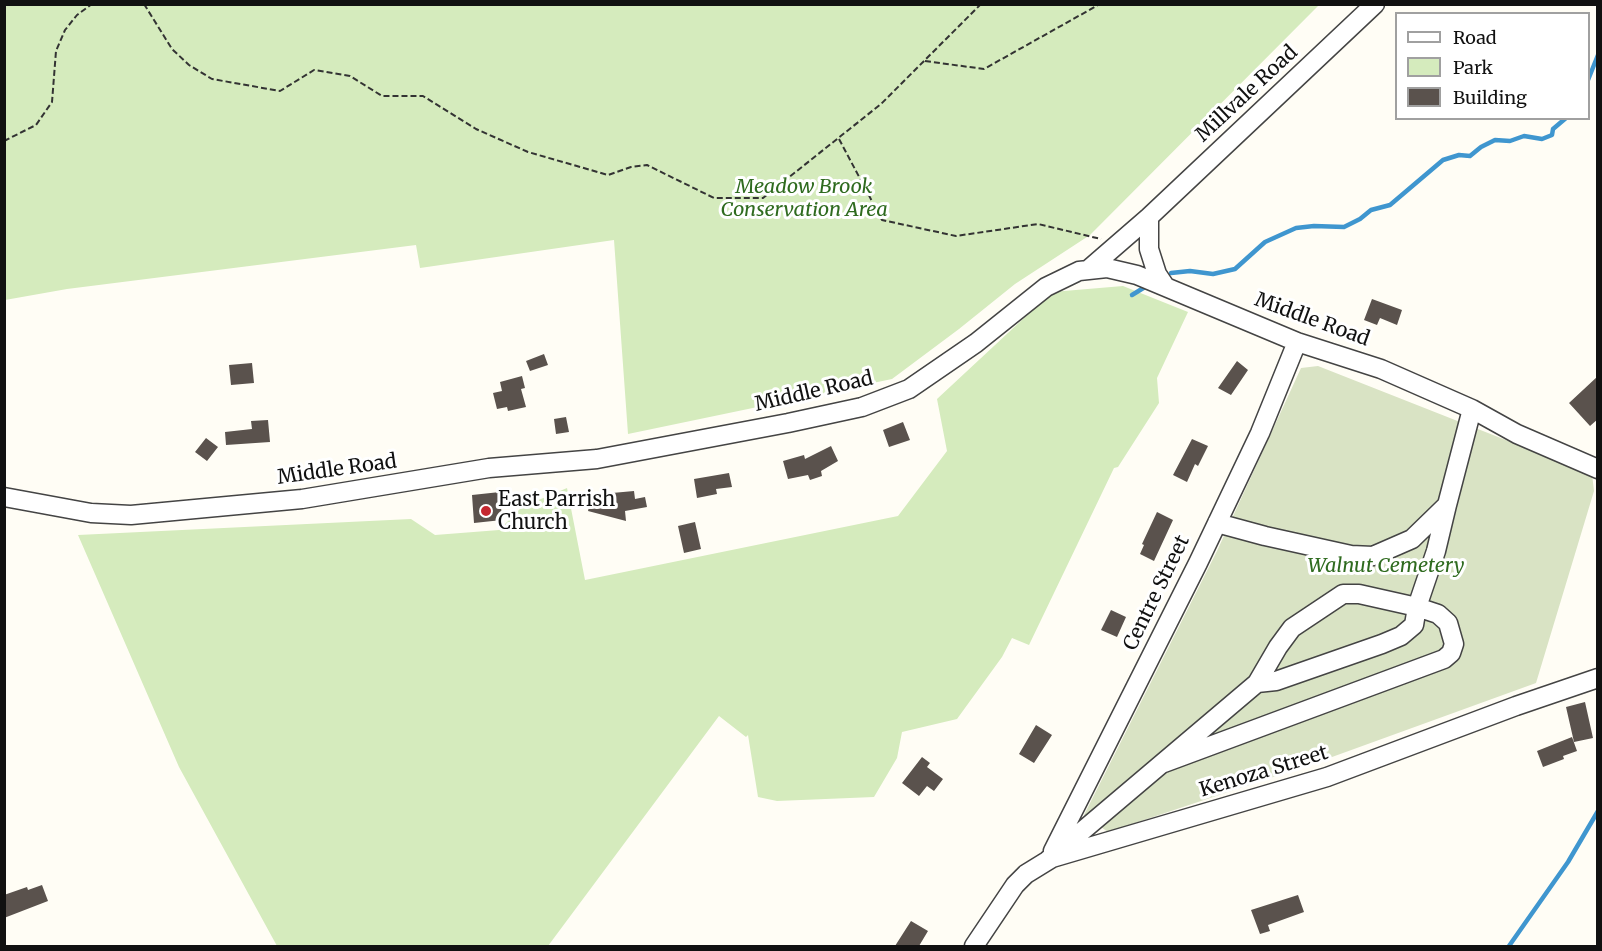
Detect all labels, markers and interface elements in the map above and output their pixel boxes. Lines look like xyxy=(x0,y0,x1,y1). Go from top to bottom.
legend xyxy=(1395,12,1590,120)
text: Road xyxy=(1453,26,1497,49)
street label: Millvale Road xyxy=(1191,41,1303,147)
text: Park xyxy=(1453,56,1493,79)
text: Building xyxy=(1453,86,1527,109)
park label: Meadow Brook Conservation Area xyxy=(720,175,888,222)
street label: Middle Road xyxy=(1251,288,1373,352)
street label: Middle Road xyxy=(753,367,875,417)
street label: Middle Road xyxy=(276,450,398,490)
place label: East Parrish Church xyxy=(498,488,615,535)
marker: East Parrish Church xyxy=(479,504,493,518)
street label: Centre Street xyxy=(1119,532,1195,654)
park label: Walnut Cemetery xyxy=(1308,554,1464,578)
street label: Kenoza Street xyxy=(1197,741,1331,803)

